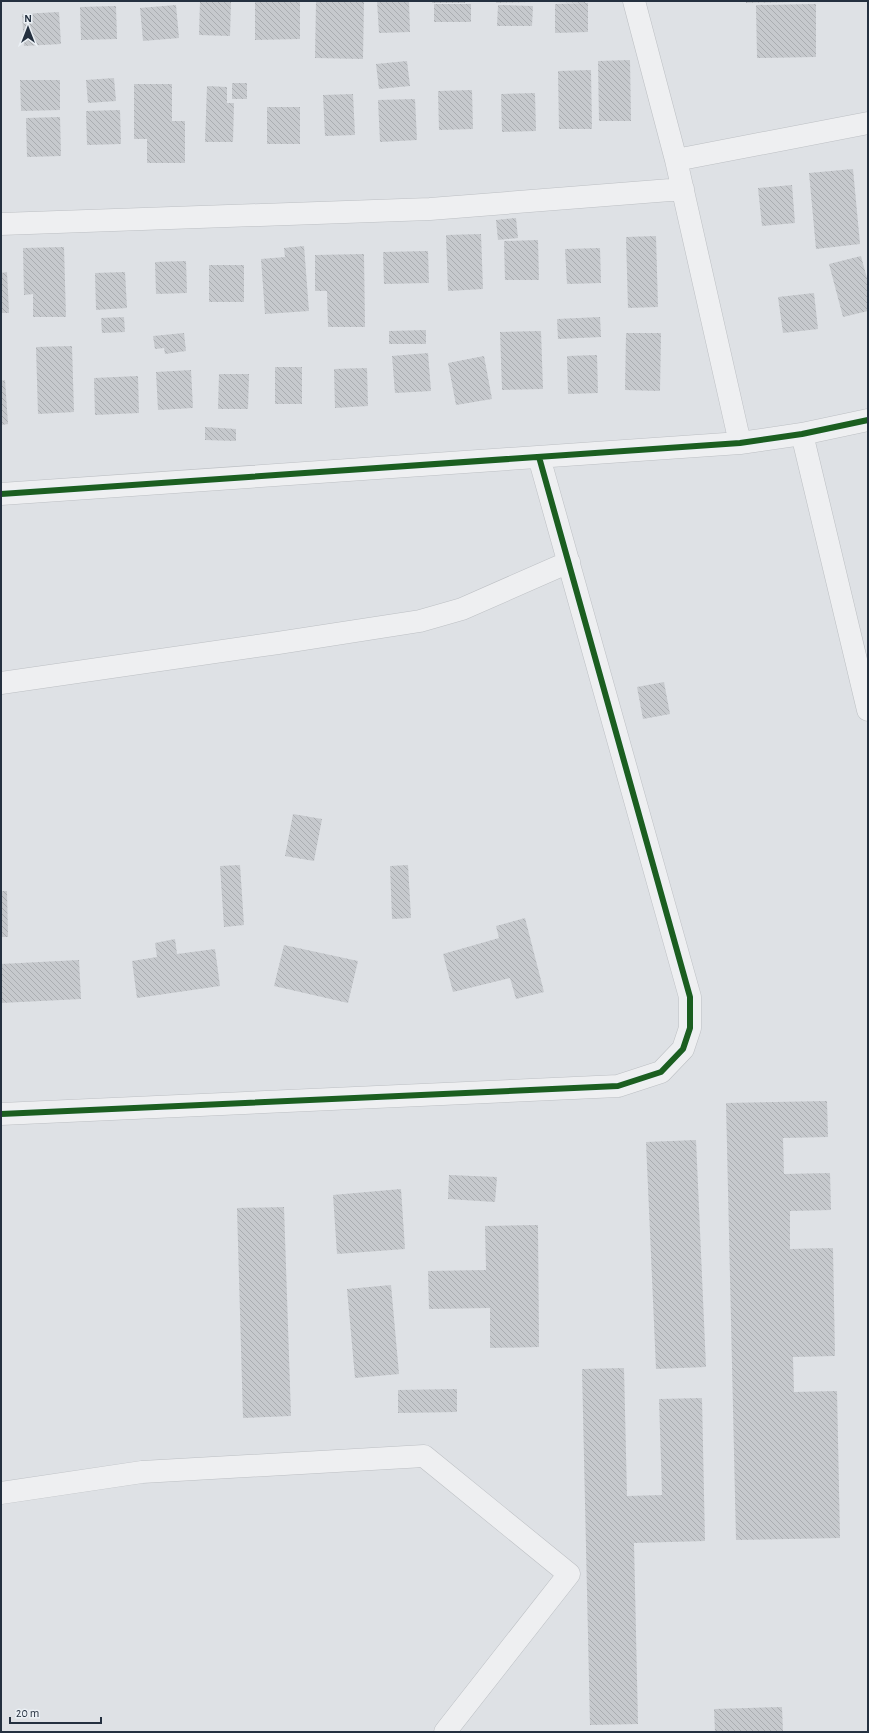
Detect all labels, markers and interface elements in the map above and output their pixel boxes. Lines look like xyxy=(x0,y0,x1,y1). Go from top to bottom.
north arrow xyxy=(8,8,48,48)
text: N xyxy=(24,13,32,24)
scale bar xyxy=(10,1699,101,1725)
text: 20 m xyxy=(16,1707,39,1719)

